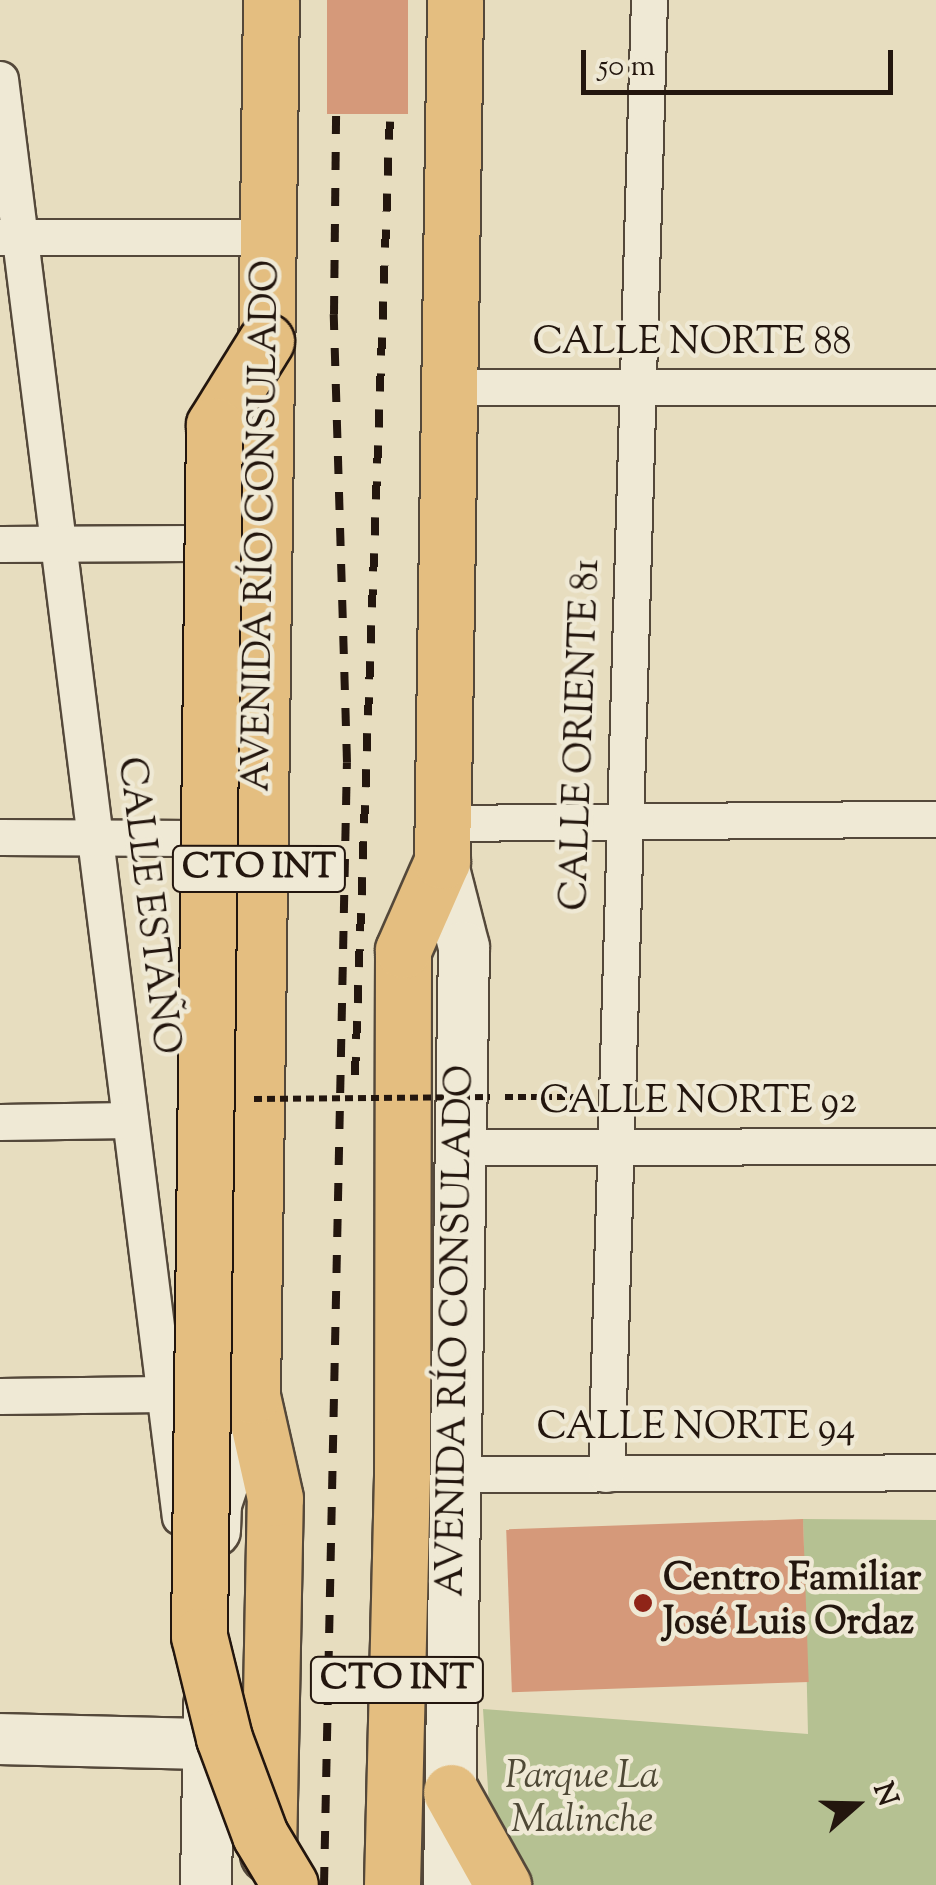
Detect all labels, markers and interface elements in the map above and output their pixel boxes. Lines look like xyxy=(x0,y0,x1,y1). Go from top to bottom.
scale bar xyxy=(586,30,898,92)
text: 50 m xyxy=(598,46,655,89)
street label: AVENIDA RÍO CONSULADO xyxy=(237,260,291,792)
street label: CALLE NORTE 88 xyxy=(532,322,852,368)
street label: CALLE ORIENTE 81 xyxy=(554,558,612,912)
street label: CALLE ESTAÑO xyxy=(105,755,187,1057)
road number: CTO INT xyxy=(172,839,346,899)
street label: AVENIDA RÍO CONSULADO xyxy=(431,1065,485,1597)
street label: CALLE NORTE 92 xyxy=(539,1081,857,1127)
street label: CALLE NORTE 94 xyxy=(537,1407,855,1453)
place label: Centro Familiar José Luis Ordaz xyxy=(663,1558,921,1648)
marker: Centro Familiar José Luis Ordaz xyxy=(632,1592,654,1614)
road number: CTO INT xyxy=(310,1650,484,1710)
north arrow xyxy=(806,1755,906,1855)
park label: Parque La Malinche xyxy=(505,1756,659,1846)
text: N xyxy=(862,1777,907,1812)

